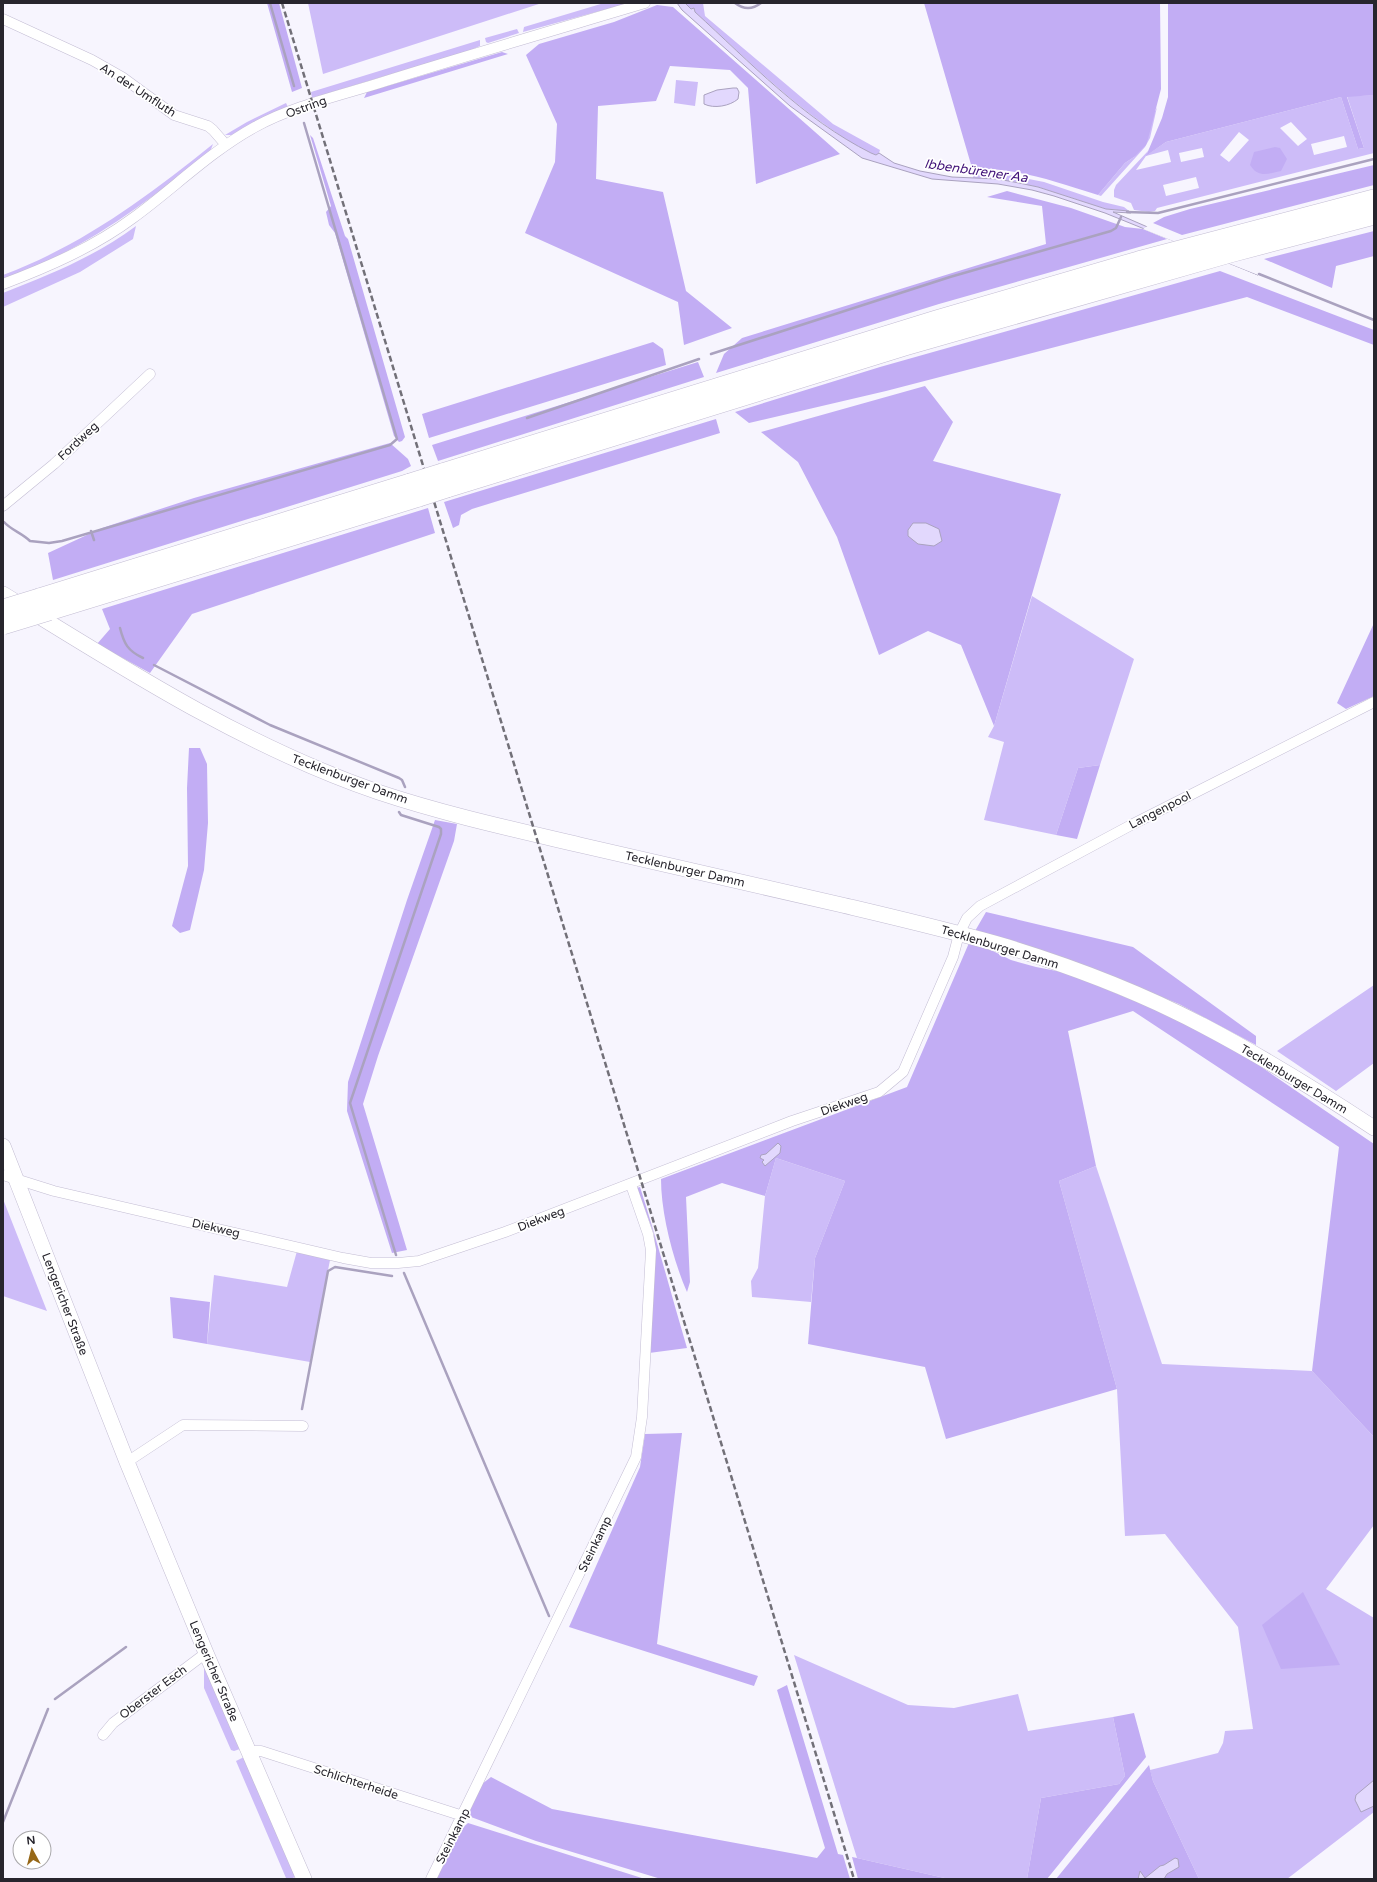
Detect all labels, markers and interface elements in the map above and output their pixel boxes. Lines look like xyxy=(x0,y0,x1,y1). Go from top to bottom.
street label: An der Umfluth xyxy=(97,60,179,120)
street label: Ostring xyxy=(284,93,328,121)
water label: Ibbenbürener Aa xyxy=(923,156,1029,186)
street label: Fordweg xyxy=(55,419,101,463)
street label: Tecklenburger Damm xyxy=(290,751,410,807)
street label: Langenpool xyxy=(1127,788,1193,832)
street label: Tecklenburger Damm xyxy=(624,848,746,890)
street label: Tecklenburger Damm xyxy=(939,922,1061,972)
street label: Tecklenburger Damm xyxy=(1238,1041,1350,1117)
street label: Diekweg xyxy=(819,1089,869,1119)
street label: Diekweg xyxy=(516,1204,566,1234)
street label: Diekweg xyxy=(191,1216,241,1240)
street label: Lengericher Straße xyxy=(39,1251,91,1357)
street label: Steinkamp xyxy=(575,1514,615,1574)
street label: Lengericher Straße xyxy=(186,1618,242,1724)
street label: Oberster Esch xyxy=(117,1662,189,1722)
street label: Schlichterheide xyxy=(312,1762,400,1802)
street label: Steinkamp xyxy=(433,1806,473,1866)
north arrow xyxy=(12,1830,52,1870)
text: N xyxy=(26,1834,36,1848)

